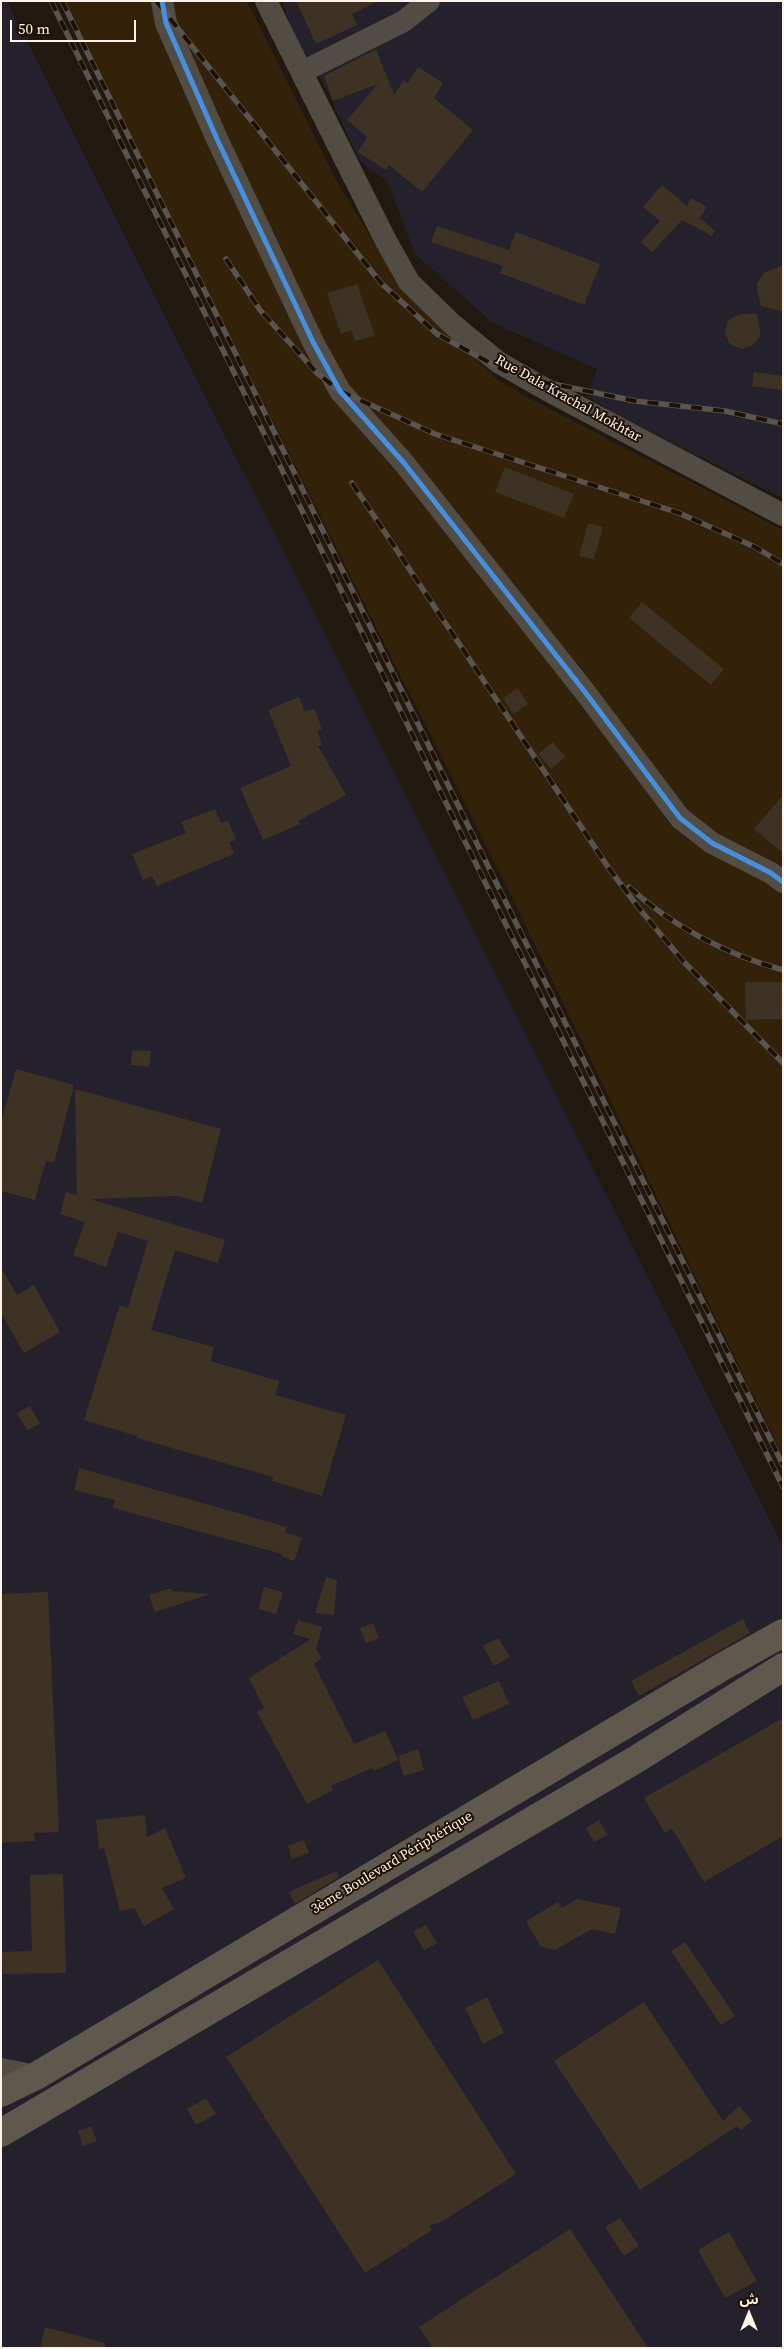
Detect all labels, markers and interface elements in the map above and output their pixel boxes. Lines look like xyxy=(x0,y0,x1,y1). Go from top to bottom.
scale bar xyxy=(12,10,139,42)
text: 50 m xyxy=(18,18,50,39)
street label: Rue Dala Krachal Mokhtar xyxy=(492,352,644,446)
street label: 3ème Boulevard Périphérique xyxy=(308,1808,476,1918)
north arrow xyxy=(724,2289,774,2339)
text: ش xyxy=(739,2289,759,2309)

